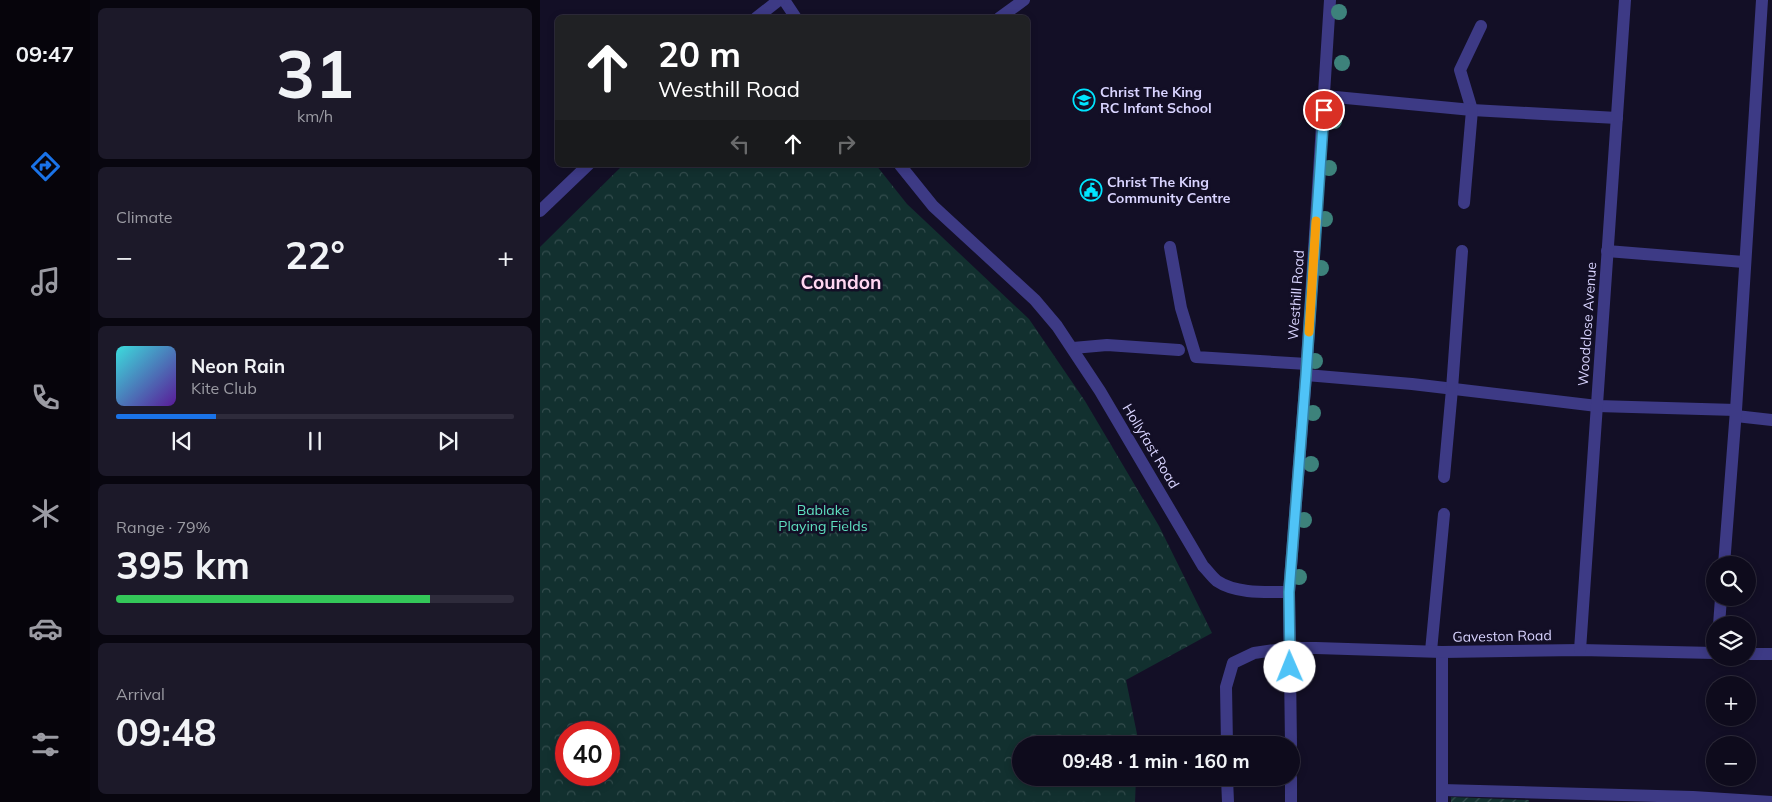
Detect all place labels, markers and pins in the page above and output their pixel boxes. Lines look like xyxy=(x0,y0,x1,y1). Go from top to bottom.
place label: Christ The King RC Infant School xyxy=(1100,83,1212,117)
school or university icon: Christ The King RC Infant School xyxy=(1072,88,1096,112)
pin xyxy=(1303,89,1345,131)
place label: Christ The King Community Centre xyxy=(1107,173,1231,207)
public building icon: Christ The King Community Centre xyxy=(1079,178,1103,202)

